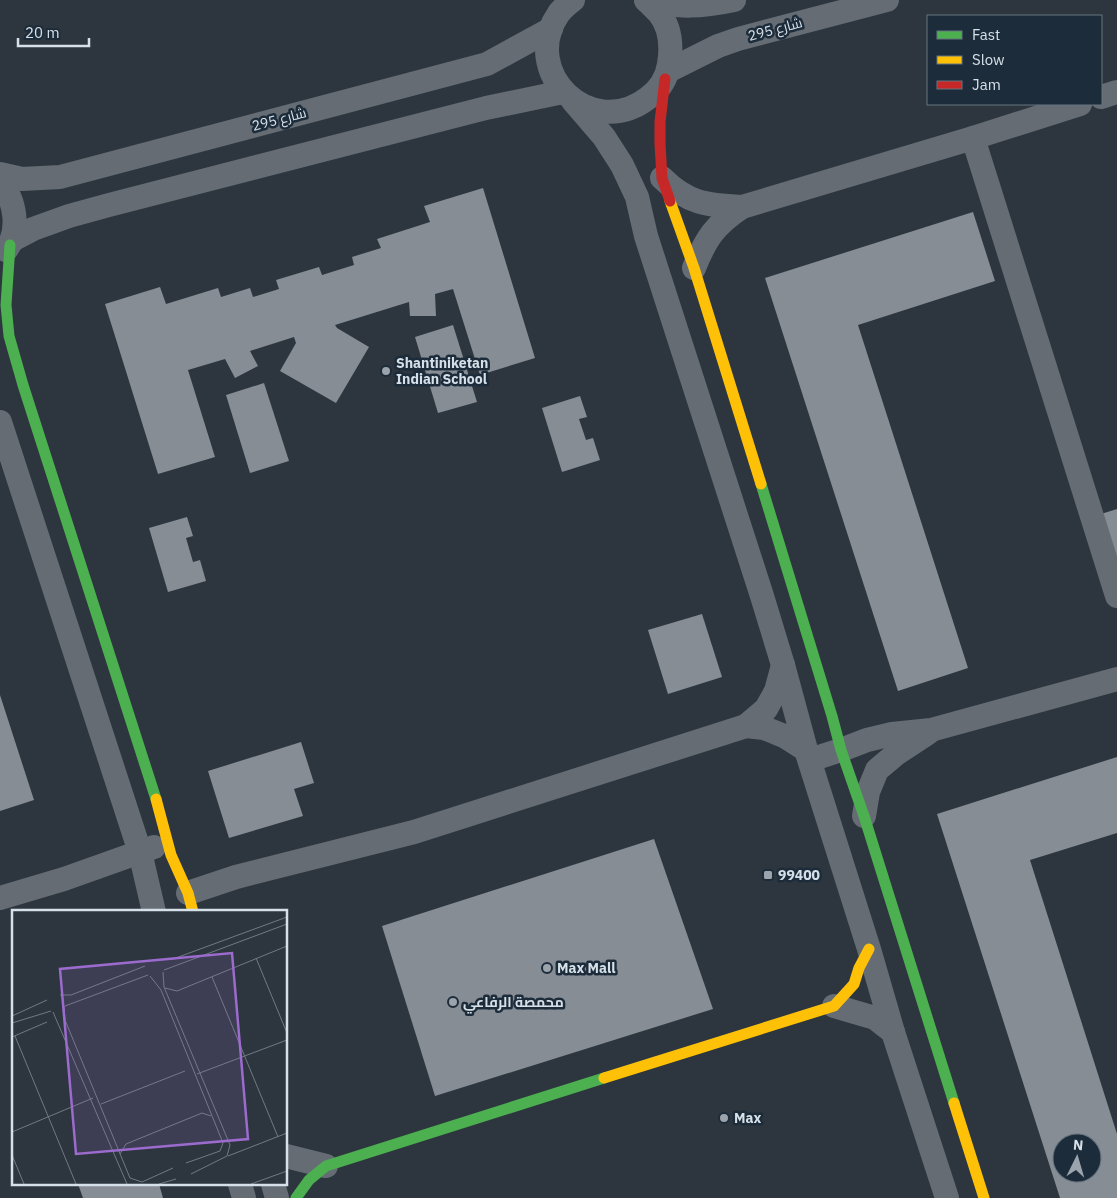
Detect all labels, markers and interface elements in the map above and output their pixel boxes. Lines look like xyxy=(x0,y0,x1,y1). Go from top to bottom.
street label: شارع 295 xyxy=(746,13,804,45)
scale bar xyxy=(18,15,89,47)
legend xyxy=(927,15,1102,105)
text: 20 m xyxy=(25,23,60,42)
text: Fast xyxy=(972,25,1000,44)
text: Slow xyxy=(972,50,1005,69)
text: Jam xyxy=(972,75,1001,94)
street label: شارع 295 xyxy=(250,103,308,135)
place label: Shantiniketan Indian School xyxy=(396,354,488,388)
marker: Shantiniketan Indian School xyxy=(380,365,392,377)
place label: 99400 xyxy=(778,866,820,884)
marker: 99400 xyxy=(762,869,774,881)
inset map xyxy=(12,910,288,1186)
place label: Max Mall xyxy=(557,959,615,977)
marker: Max Mall xyxy=(541,962,553,974)
place label: محمصة الرفاعي xyxy=(463,993,564,1014)
marker: محمصة الرفاعي xyxy=(447,996,459,1008)
place label: Max xyxy=(734,1109,761,1127)
marker: Max xyxy=(718,1112,730,1124)
north arrow xyxy=(1052,1133,1102,1183)
text: N xyxy=(1072,1136,1084,1154)

